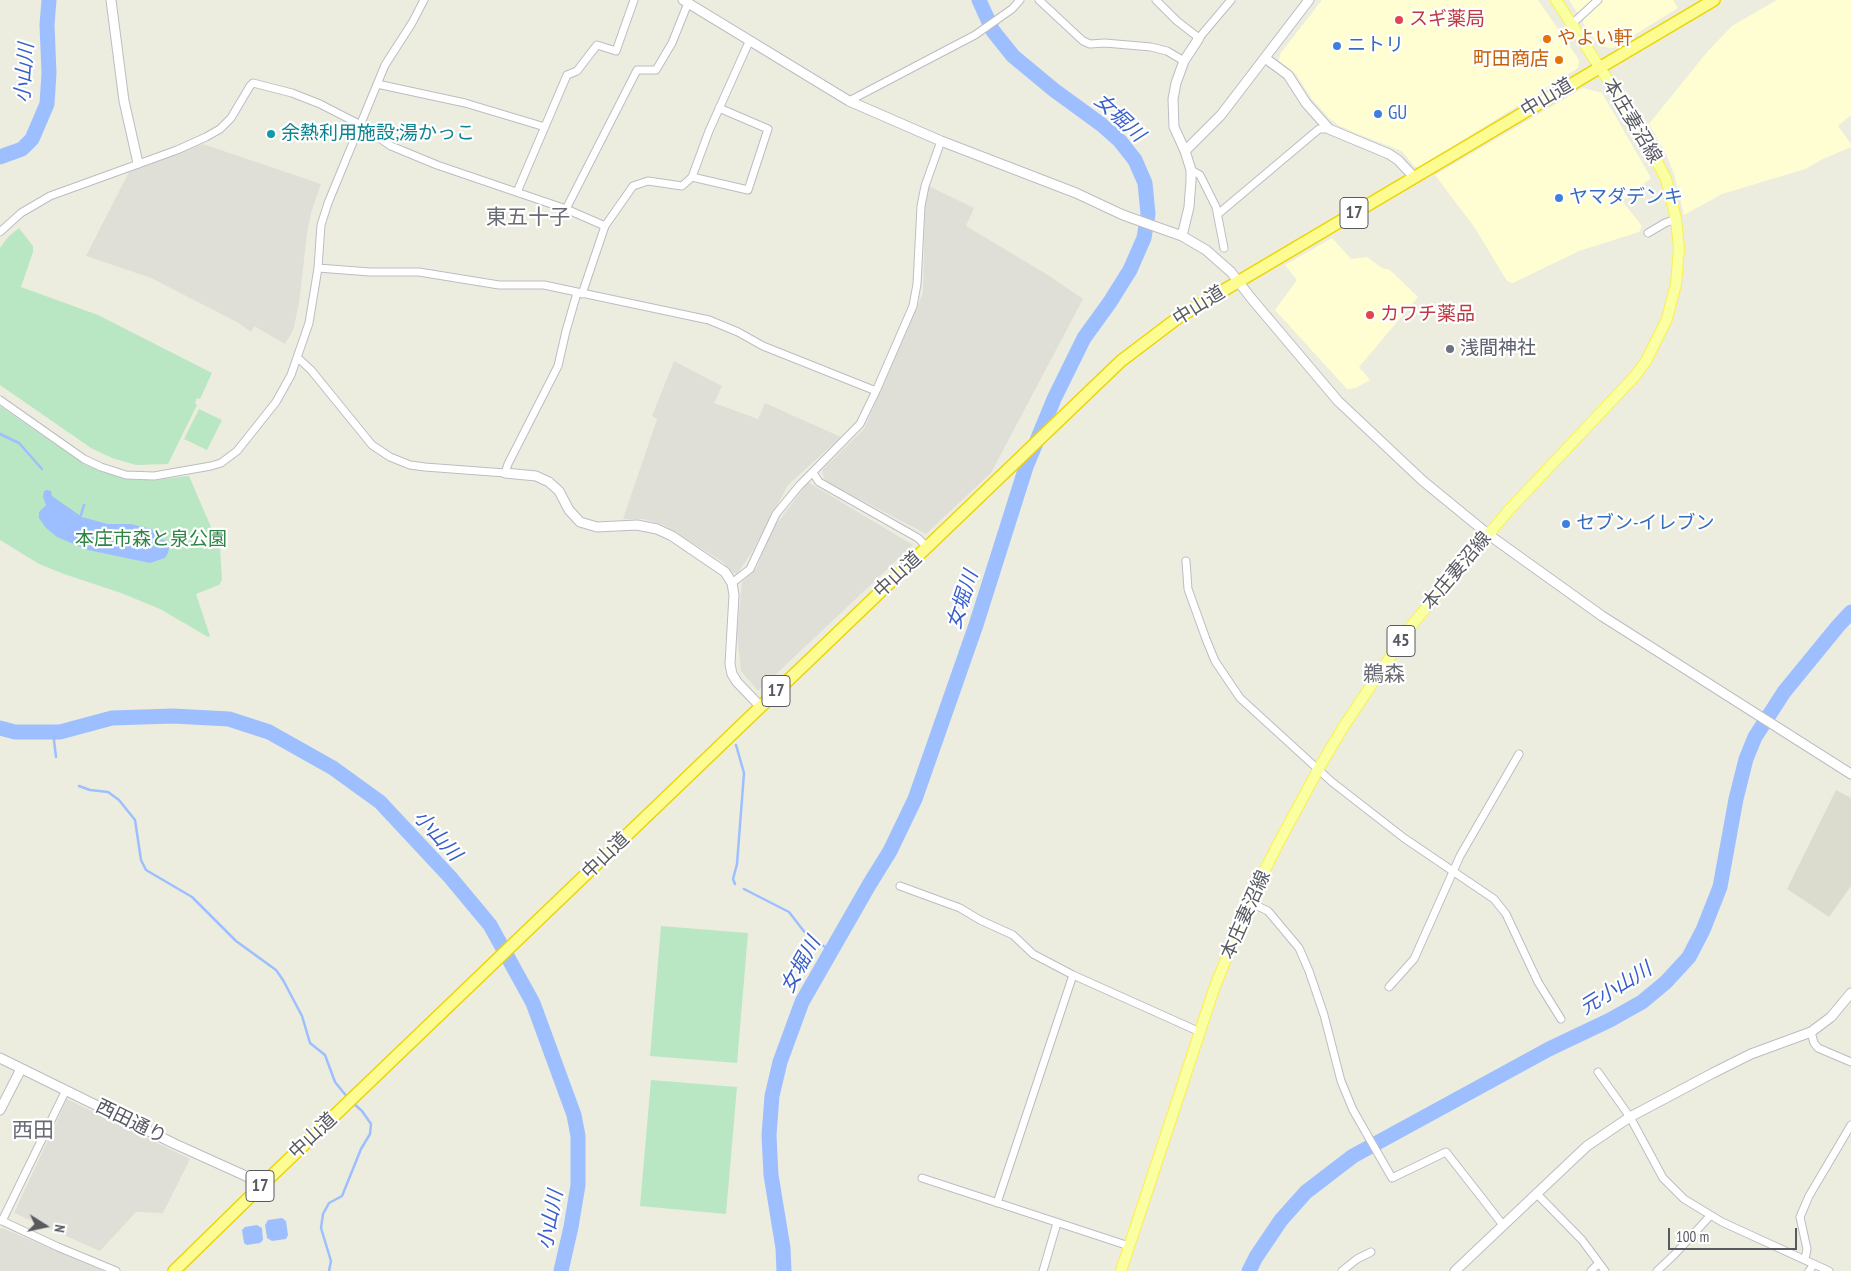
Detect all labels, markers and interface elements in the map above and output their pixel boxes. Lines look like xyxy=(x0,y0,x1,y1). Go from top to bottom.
place label: スギ薬局 xyxy=(1409,9,1485,31)
marker: スギ薬局 xyxy=(1393,14,1405,26)
place label: やよい軒 xyxy=(1557,28,1633,50)
marker: やよい軒 xyxy=(1541,33,1553,45)
place label: ニトリ xyxy=(1347,35,1404,57)
marker: ニトリ xyxy=(1331,40,1343,52)
water label: 小山川 xyxy=(11,42,39,104)
place label: 町田商店 xyxy=(1473,49,1549,71)
marker: 町田商店 xyxy=(1553,54,1565,66)
street label: 中山道 xyxy=(1517,74,1577,122)
street label: 本庄妻沼線 xyxy=(1598,74,1666,168)
water label: 女堀川 xyxy=(1089,89,1149,147)
place label: GU xyxy=(1388,103,1407,125)
marker: GU xyxy=(1372,108,1384,120)
place label: 余熱利用施設;湯かっこ xyxy=(281,123,475,145)
marker: 余熱利用施設;湯かっこ xyxy=(265,128,277,140)
place label: ヤマダデンキ xyxy=(1569,187,1683,209)
marker: ヤマダデンキ xyxy=(1553,192,1565,204)
road number: 17 xyxy=(1340,198,1368,228)
district label: 東五十子 xyxy=(486,205,570,231)
street label: 中山道 xyxy=(1169,281,1229,331)
place label: カワチ薬品 xyxy=(1380,304,1475,326)
marker: カワチ薬品 xyxy=(1364,309,1376,321)
place label: 浅間神社 xyxy=(1460,338,1536,360)
marker: 浅間神社 xyxy=(1444,343,1456,355)
place label: セブン-イレブン xyxy=(1576,513,1715,535)
marker: セブン-イレブン xyxy=(1560,518,1572,530)
street label: 本庄妻沼線 xyxy=(1418,527,1496,615)
park label: 本庄市森と泉公園 xyxy=(75,529,227,551)
street label: 中山道 xyxy=(869,547,927,603)
water label: 女堀川 xyxy=(942,568,984,632)
road number: 45 xyxy=(1387,626,1415,656)
district label: 鵜森 xyxy=(1363,662,1405,688)
road number: 17 xyxy=(762,676,790,706)
water label: 小山川 xyxy=(408,806,466,866)
street label: 中山道 xyxy=(578,828,634,884)
street label: 本庄妻沼線 xyxy=(1216,867,1276,963)
water label: 女堀川 xyxy=(776,933,826,997)
water label: 元小山川 xyxy=(1576,958,1656,1020)
street label: 西田通り xyxy=(92,1095,170,1149)
street label: 中山道 xyxy=(284,1108,342,1164)
district label: 西田 xyxy=(12,1118,54,1144)
road number: 17 xyxy=(246,1170,274,1202)
water label: 小山川 xyxy=(533,1188,569,1252)
north arrow xyxy=(20,1201,70,1251)
scale bar xyxy=(1671,1218,1800,1250)
text: N xyxy=(50,1223,69,1234)
text: 100 m xyxy=(1676,1227,1709,1246)

